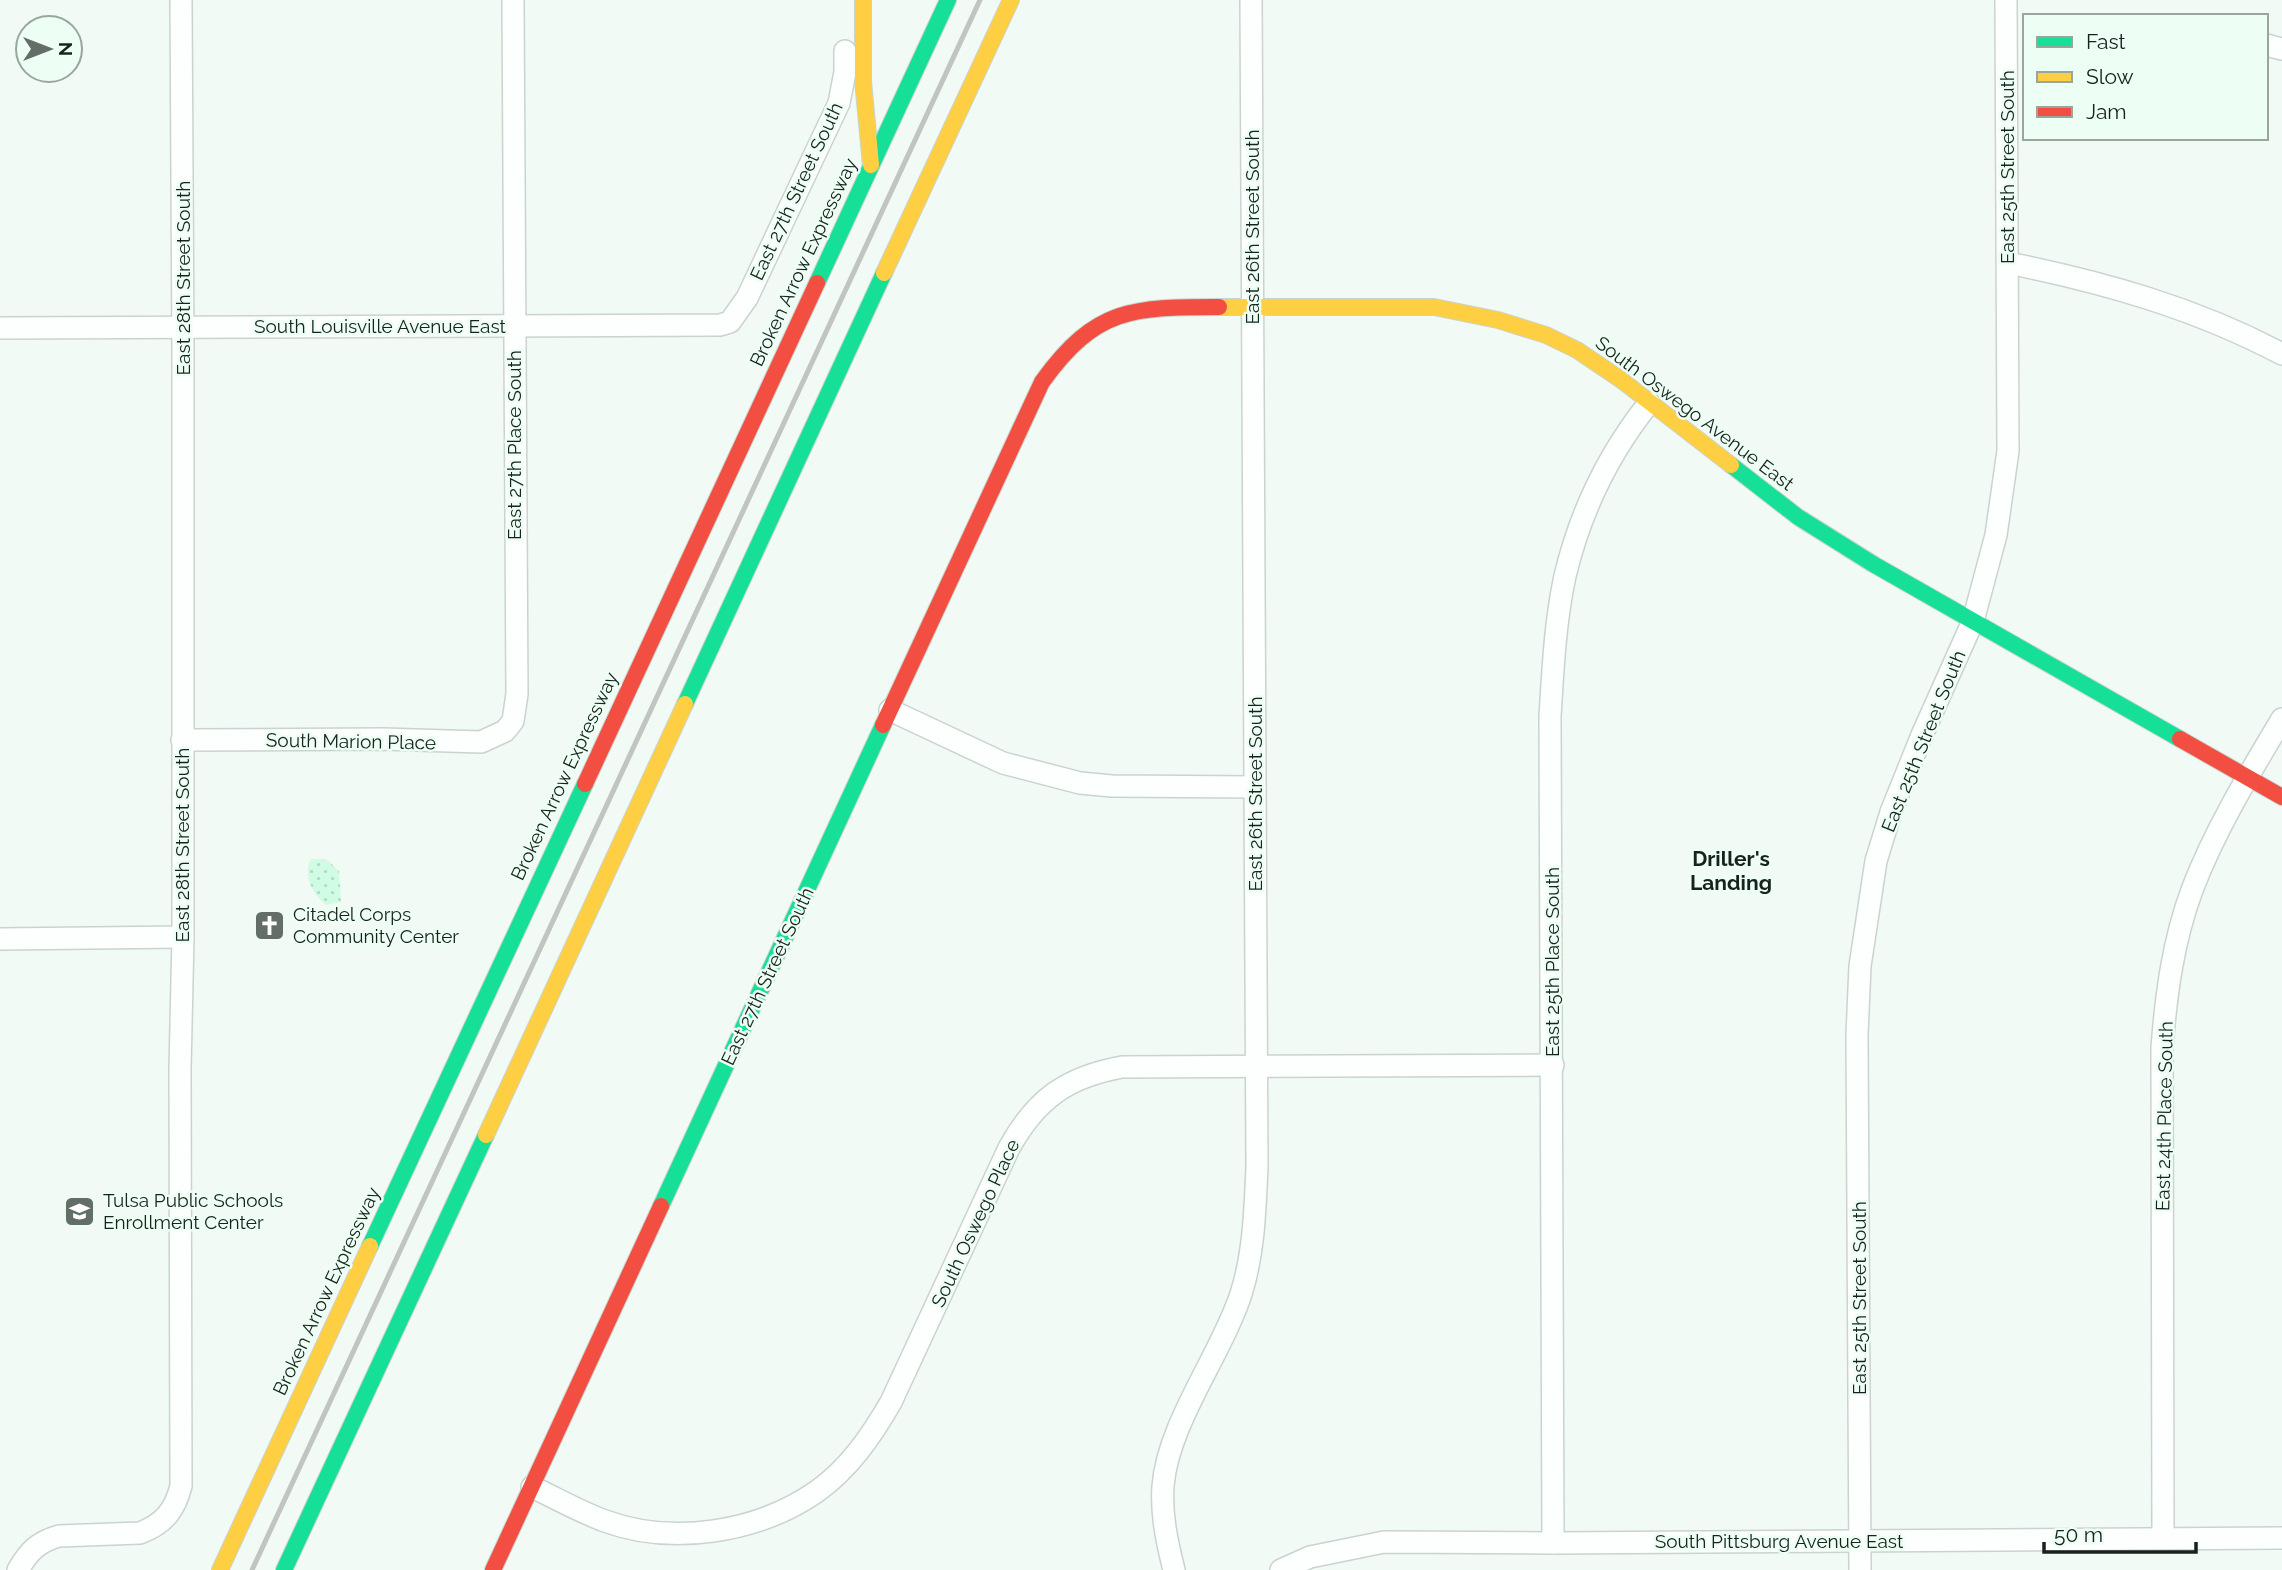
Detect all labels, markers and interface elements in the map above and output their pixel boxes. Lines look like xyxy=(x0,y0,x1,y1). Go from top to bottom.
north arrow xyxy=(14,14,84,84)
legend xyxy=(2023,14,2268,140)
text: Fast xyxy=(2086,29,2126,54)
text: N xyxy=(55,42,77,56)
text: Slow xyxy=(2086,64,2134,89)
street label: East 25th Street South xyxy=(1996,70,2018,264)
street label: East 27th Street South xyxy=(745,99,847,283)
text: Jam xyxy=(2086,99,2127,124)
street label: East 26th Street South xyxy=(1241,130,1263,325)
street label: Broken Arrow Expressway xyxy=(745,154,861,370)
street label: East 28th Street South xyxy=(172,181,194,375)
street label: South Louisville Avenue East xyxy=(254,315,507,337)
street label: South Oswego Avenue East xyxy=(1592,331,1799,495)
street label: East 27th Place South xyxy=(503,350,525,540)
street label: East 25th Street South xyxy=(1876,647,1970,835)
street label: Broken Arrow Expressway xyxy=(506,668,622,884)
street label: East 26th Street South xyxy=(1244,697,1266,892)
street label: South Marion Place xyxy=(266,729,436,753)
street label: East 28th Street South xyxy=(171,748,193,942)
district label: Driller's Landing xyxy=(1690,846,1772,895)
street label: East 25th Place South xyxy=(1541,867,1563,1057)
street label: East 27th Street South xyxy=(716,884,818,1068)
place label: Citadel Corps Community Center xyxy=(293,903,459,947)
church icon: Citadel Corps Community Center xyxy=(253,908,287,942)
street label: East 24th Place South xyxy=(2151,1021,2177,1211)
street label: South Oswego Place xyxy=(926,1136,1024,1310)
street label: Broken Arrow Expressway xyxy=(268,1183,384,1399)
place label: Tulsa Public Schools Enrollment Center xyxy=(103,1189,283,1233)
school or university icon: Tulsa Public Schools Enrollment Center xyxy=(63,1194,97,1228)
street label: East 25th Street South xyxy=(1848,1201,1870,1395)
scale bar xyxy=(2044,1510,2196,1554)
text: 50 m xyxy=(2054,1522,2103,1547)
street label: South Pittsburg Avenue East xyxy=(1655,1530,1904,1552)

